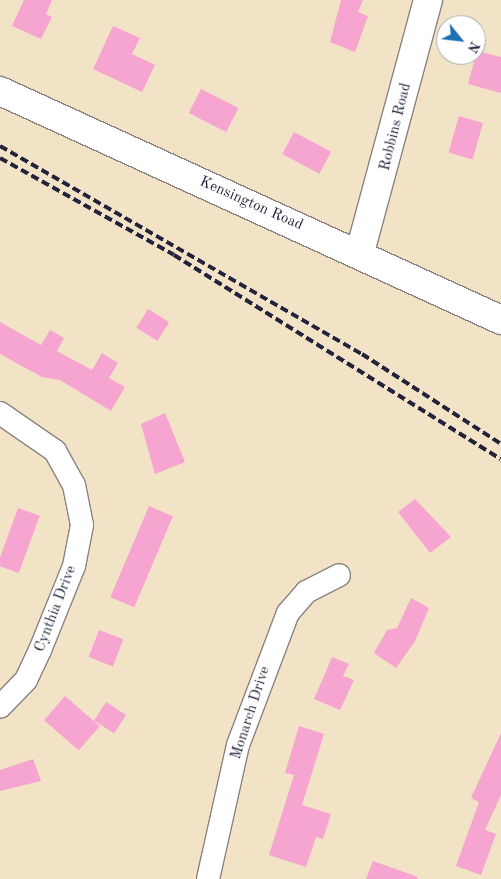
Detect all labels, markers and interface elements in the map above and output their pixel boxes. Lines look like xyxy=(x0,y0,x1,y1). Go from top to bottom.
north arrow xyxy=(436,15,486,65)
text: N xyxy=(465,39,482,55)
street label: Robbins Road xyxy=(376,81,416,173)
street label: Kensington Road xyxy=(196,173,306,235)
street label: Cynthia Drive xyxy=(31,563,81,655)
street label: Monarch Drive xyxy=(228,664,274,762)

